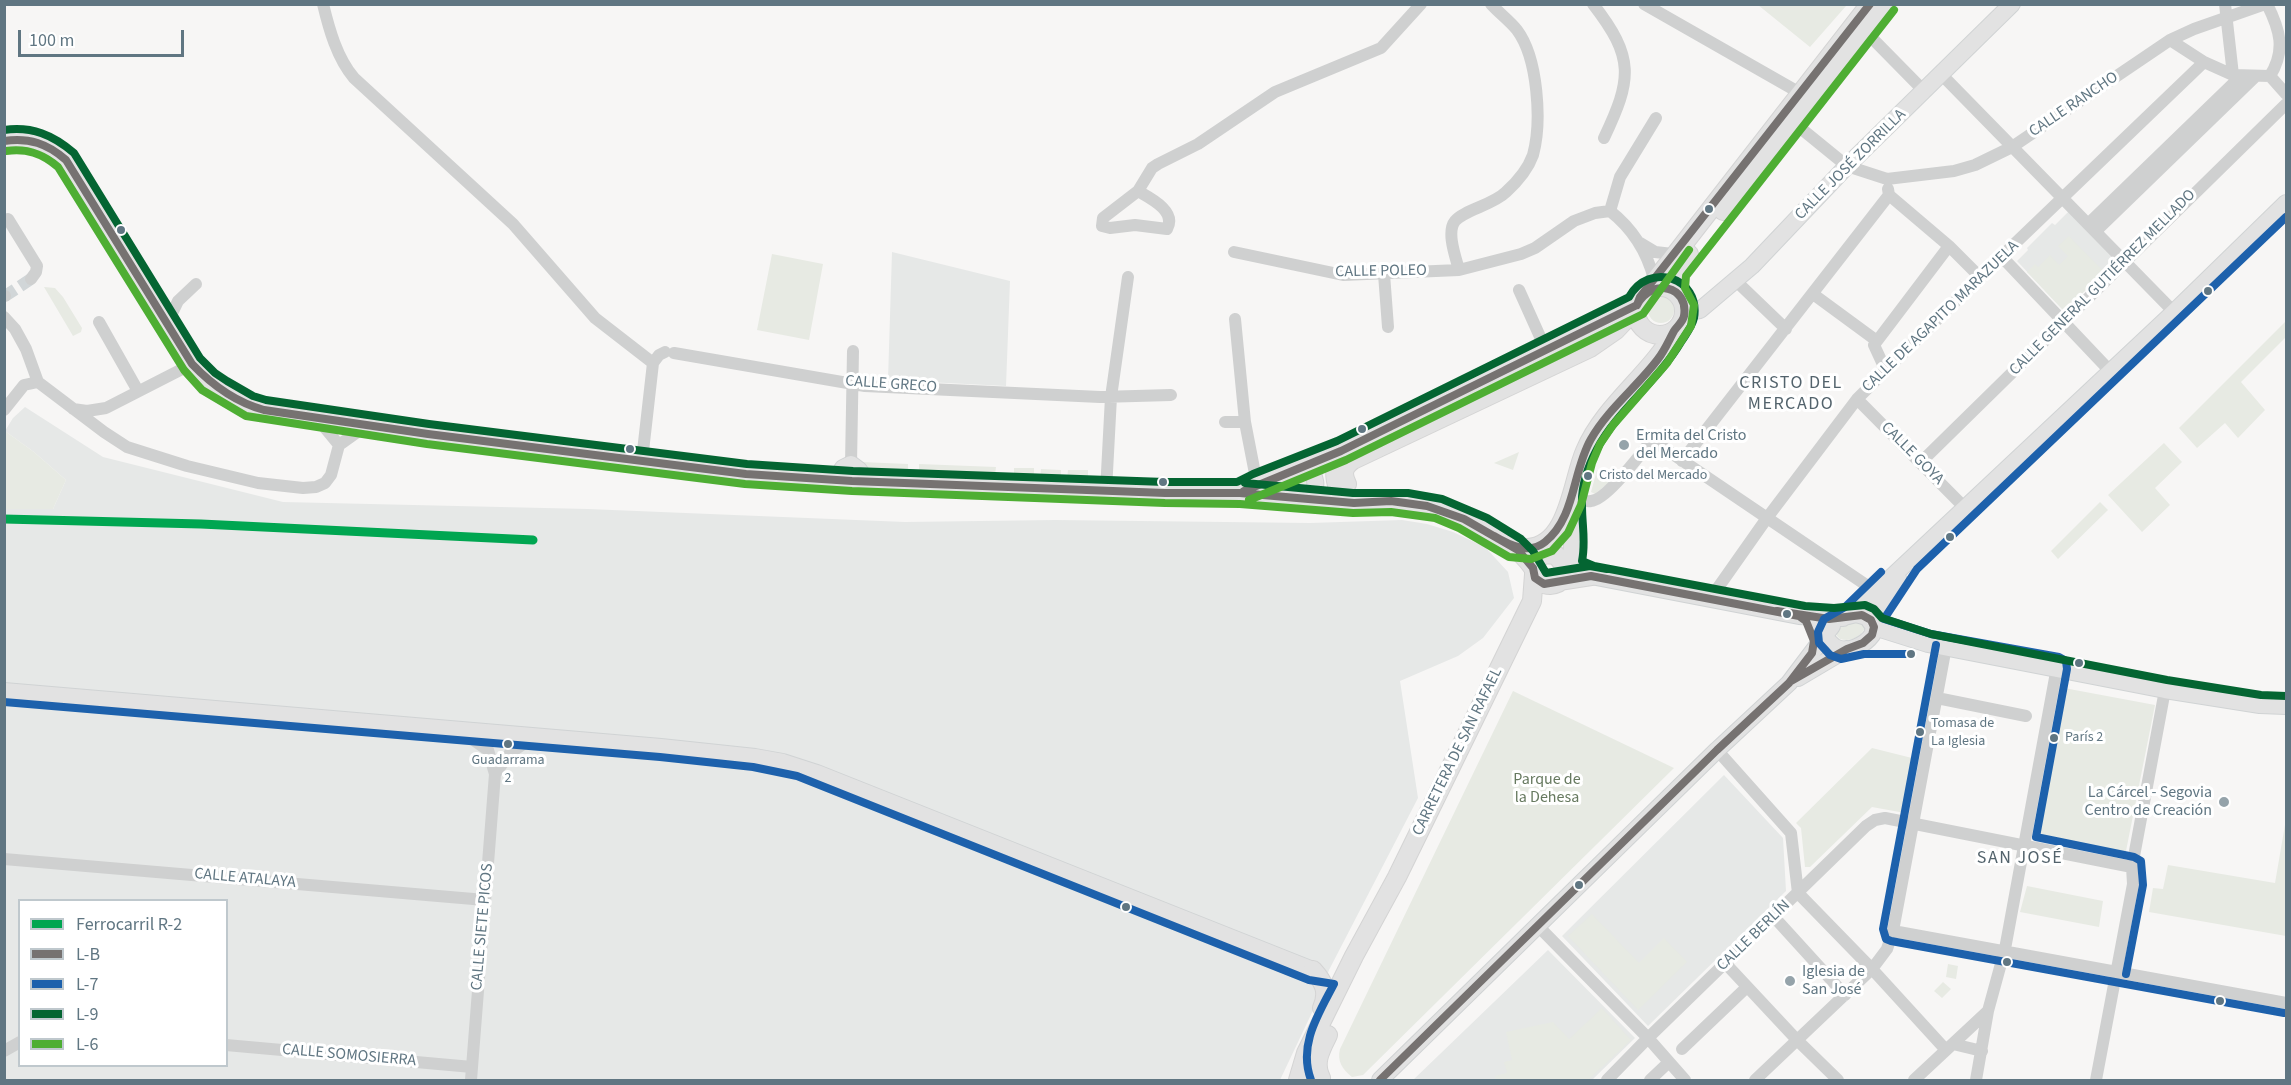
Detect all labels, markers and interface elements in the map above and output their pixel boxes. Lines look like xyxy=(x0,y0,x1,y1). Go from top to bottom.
scale bar xyxy=(21,18,188,56)
text: 100 m xyxy=(29,28,74,53)
street label: CALLE RANCHO xyxy=(2026,68,2122,142)
street label: CALLE JOSÉ ZORRILLA xyxy=(1791,105,1911,225)
street label: CALLE GENERAL GUTIÉRREZ MELLADO xyxy=(2006,186,2200,380)
unlabelled marker xyxy=(1703,203,1715,215)
unlabelled marker xyxy=(115,224,127,236)
street label: CALLE DE AGAPITO MARAZUELA xyxy=(1859,237,2023,397)
street label: CALLE POLEO xyxy=(1335,262,1427,282)
unlabelled marker xyxy=(2202,285,2214,297)
street label: CALLE GRECO xyxy=(845,372,937,398)
district label: CRISTO DEL MERCADO xyxy=(1739,373,1843,416)
street label: CALLE GOYA xyxy=(1876,418,1948,490)
unlabelled marker xyxy=(1356,423,1368,435)
place label: Ermita del Cristo del Mercado xyxy=(1636,426,1746,464)
marker: Ermita del Cristo del Mercado xyxy=(1617,438,1631,452)
unlabelled marker xyxy=(624,443,636,455)
place label: Cristo del Mercado xyxy=(1599,468,1707,484)
marker: Cristo del Mercado xyxy=(1582,470,1594,482)
unlabelled marker xyxy=(1157,476,1169,488)
unlabelled marker xyxy=(1944,531,1956,543)
unlabelled marker xyxy=(1781,608,1793,620)
unlabelled marker xyxy=(1905,648,1917,660)
unlabelled marker xyxy=(2073,657,2085,669)
street label: CARRETERA DE SAN RAFAEL xyxy=(1409,665,1507,839)
place label: Tomasa de La Iglesia xyxy=(1931,716,1994,748)
marker: Tomasa de La Iglesia xyxy=(1914,726,1926,738)
place label: París 2 xyxy=(2065,730,2103,746)
marker: París 2 xyxy=(2048,732,2060,744)
marker: Guadarrama 2 xyxy=(502,738,514,750)
place label: Guadarrama 2 xyxy=(471,753,545,786)
park label: Parque de la Dehesa xyxy=(1513,770,1581,808)
place label: La Cárcel - Segovia Centro de Creación xyxy=(2085,783,2212,821)
marker: La Cárcel - Segovia Centro de Creación xyxy=(2217,795,2231,809)
district label: SAN JOSÉ xyxy=(1977,848,2063,870)
street label: CALLE SIETE PICOS xyxy=(468,863,498,991)
street label: CALLE ATALAYA xyxy=(193,865,297,893)
unlabelled marker xyxy=(1573,879,1585,891)
street label: CALLE BERLÍN xyxy=(1713,896,1795,976)
legend xyxy=(18,899,228,1067)
unlabelled marker xyxy=(1120,901,1132,913)
text: Ferrocarril R-2 xyxy=(76,912,182,937)
text: L-B xyxy=(76,942,100,967)
unlabelled marker xyxy=(2001,956,2013,968)
place label: Iglesia de San José xyxy=(1802,962,1865,1000)
text: L-7 xyxy=(76,972,98,997)
marker: Iglesia de San José xyxy=(1783,974,1797,988)
unlabelled marker xyxy=(2214,995,2226,1007)
text: L-9 xyxy=(76,1002,98,1027)
text: L-6 xyxy=(76,1032,98,1057)
street label: CALLE SOMOSIERRA xyxy=(281,1041,417,1071)

